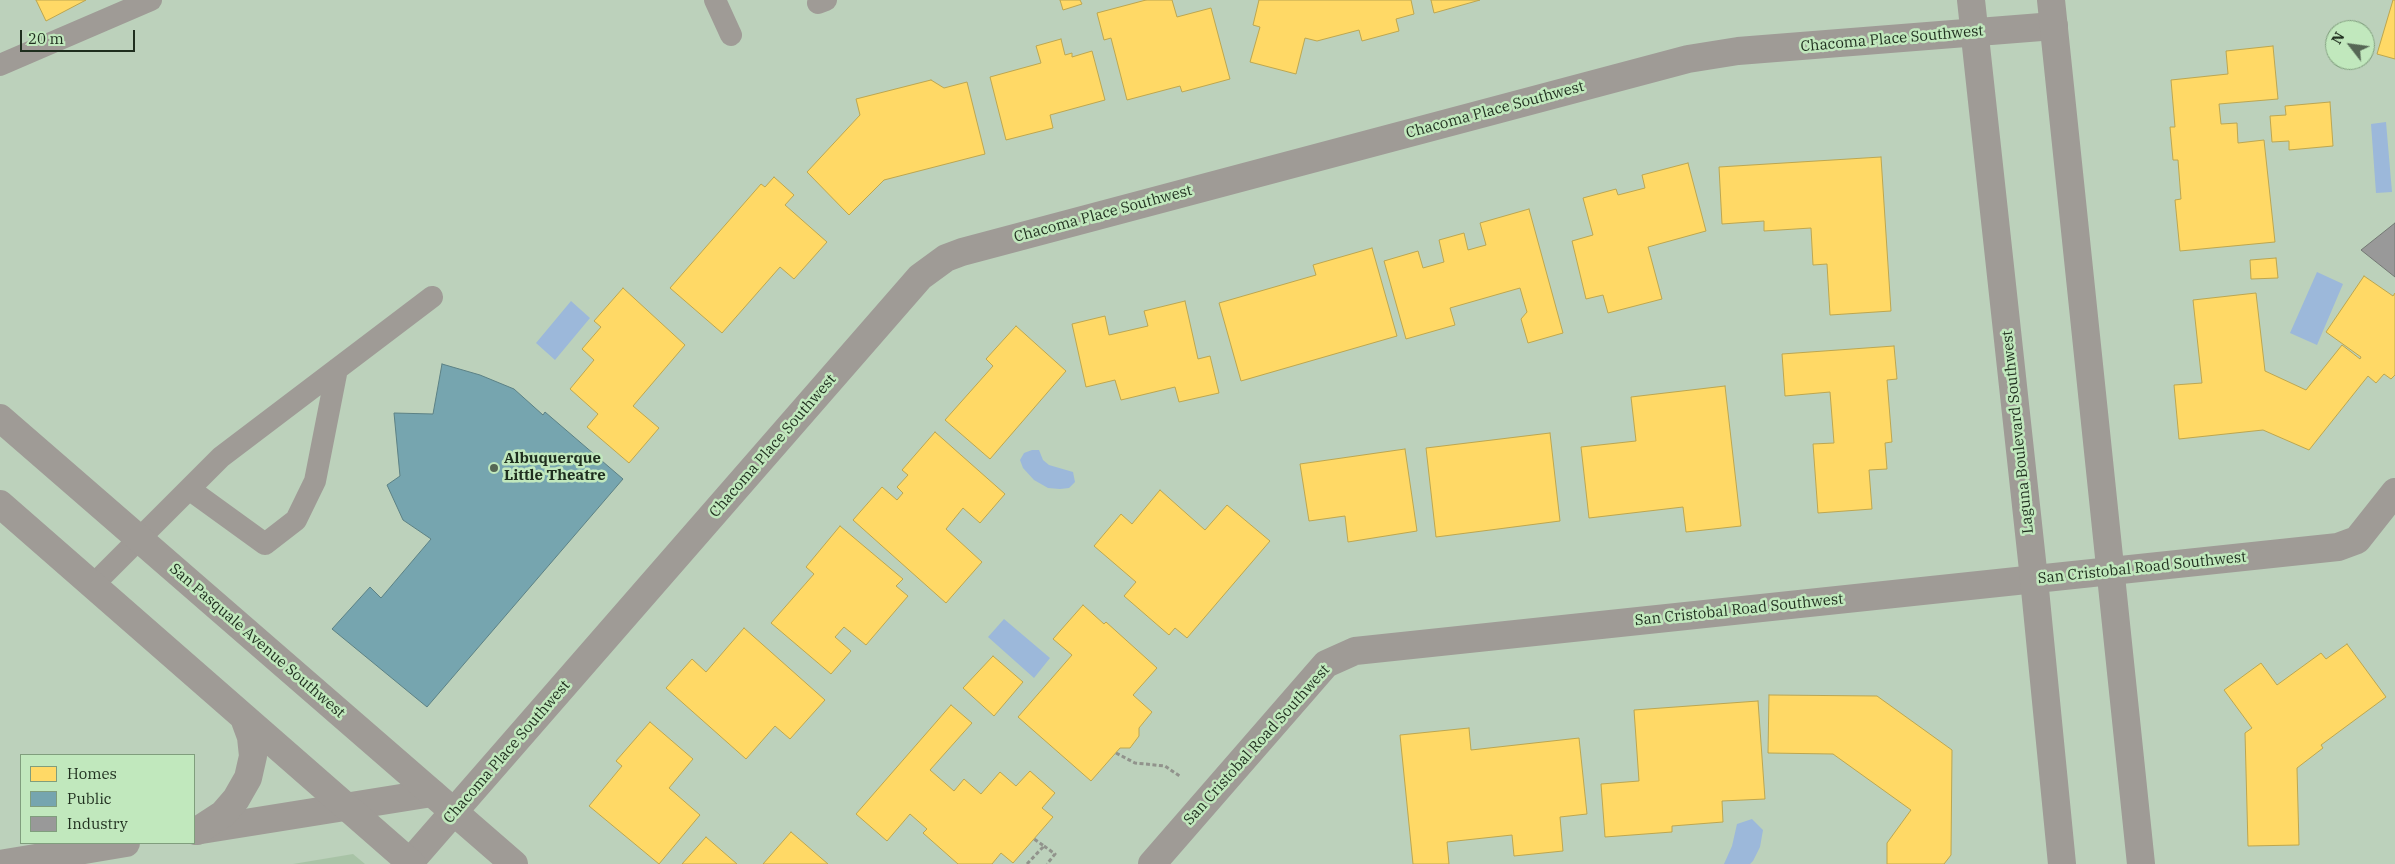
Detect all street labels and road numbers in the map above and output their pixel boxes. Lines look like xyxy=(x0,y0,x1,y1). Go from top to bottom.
street label: Chacoma Place Southwest xyxy=(1800,22,1984,56)
street label: Chacoma Place Southwest xyxy=(1404,78,1586,142)
street label: Chacoma Place Southwest xyxy=(1012,182,1194,246)
street label: Laguna Boulevard Southwest xyxy=(1998,329,2038,535)
street label: Chacoma Place Southwest xyxy=(706,371,840,521)
street label: San Cristobal Road Southwest xyxy=(2037,548,2247,588)
street label: San Pasquale Avenue Southwest xyxy=(166,560,348,722)
street label: San Cristobal Road Southwest xyxy=(1634,590,1844,630)
street label: San Cristobal Road Southwest xyxy=(1180,661,1334,829)
street label: Chacoma Place Southwest xyxy=(440,677,574,827)

